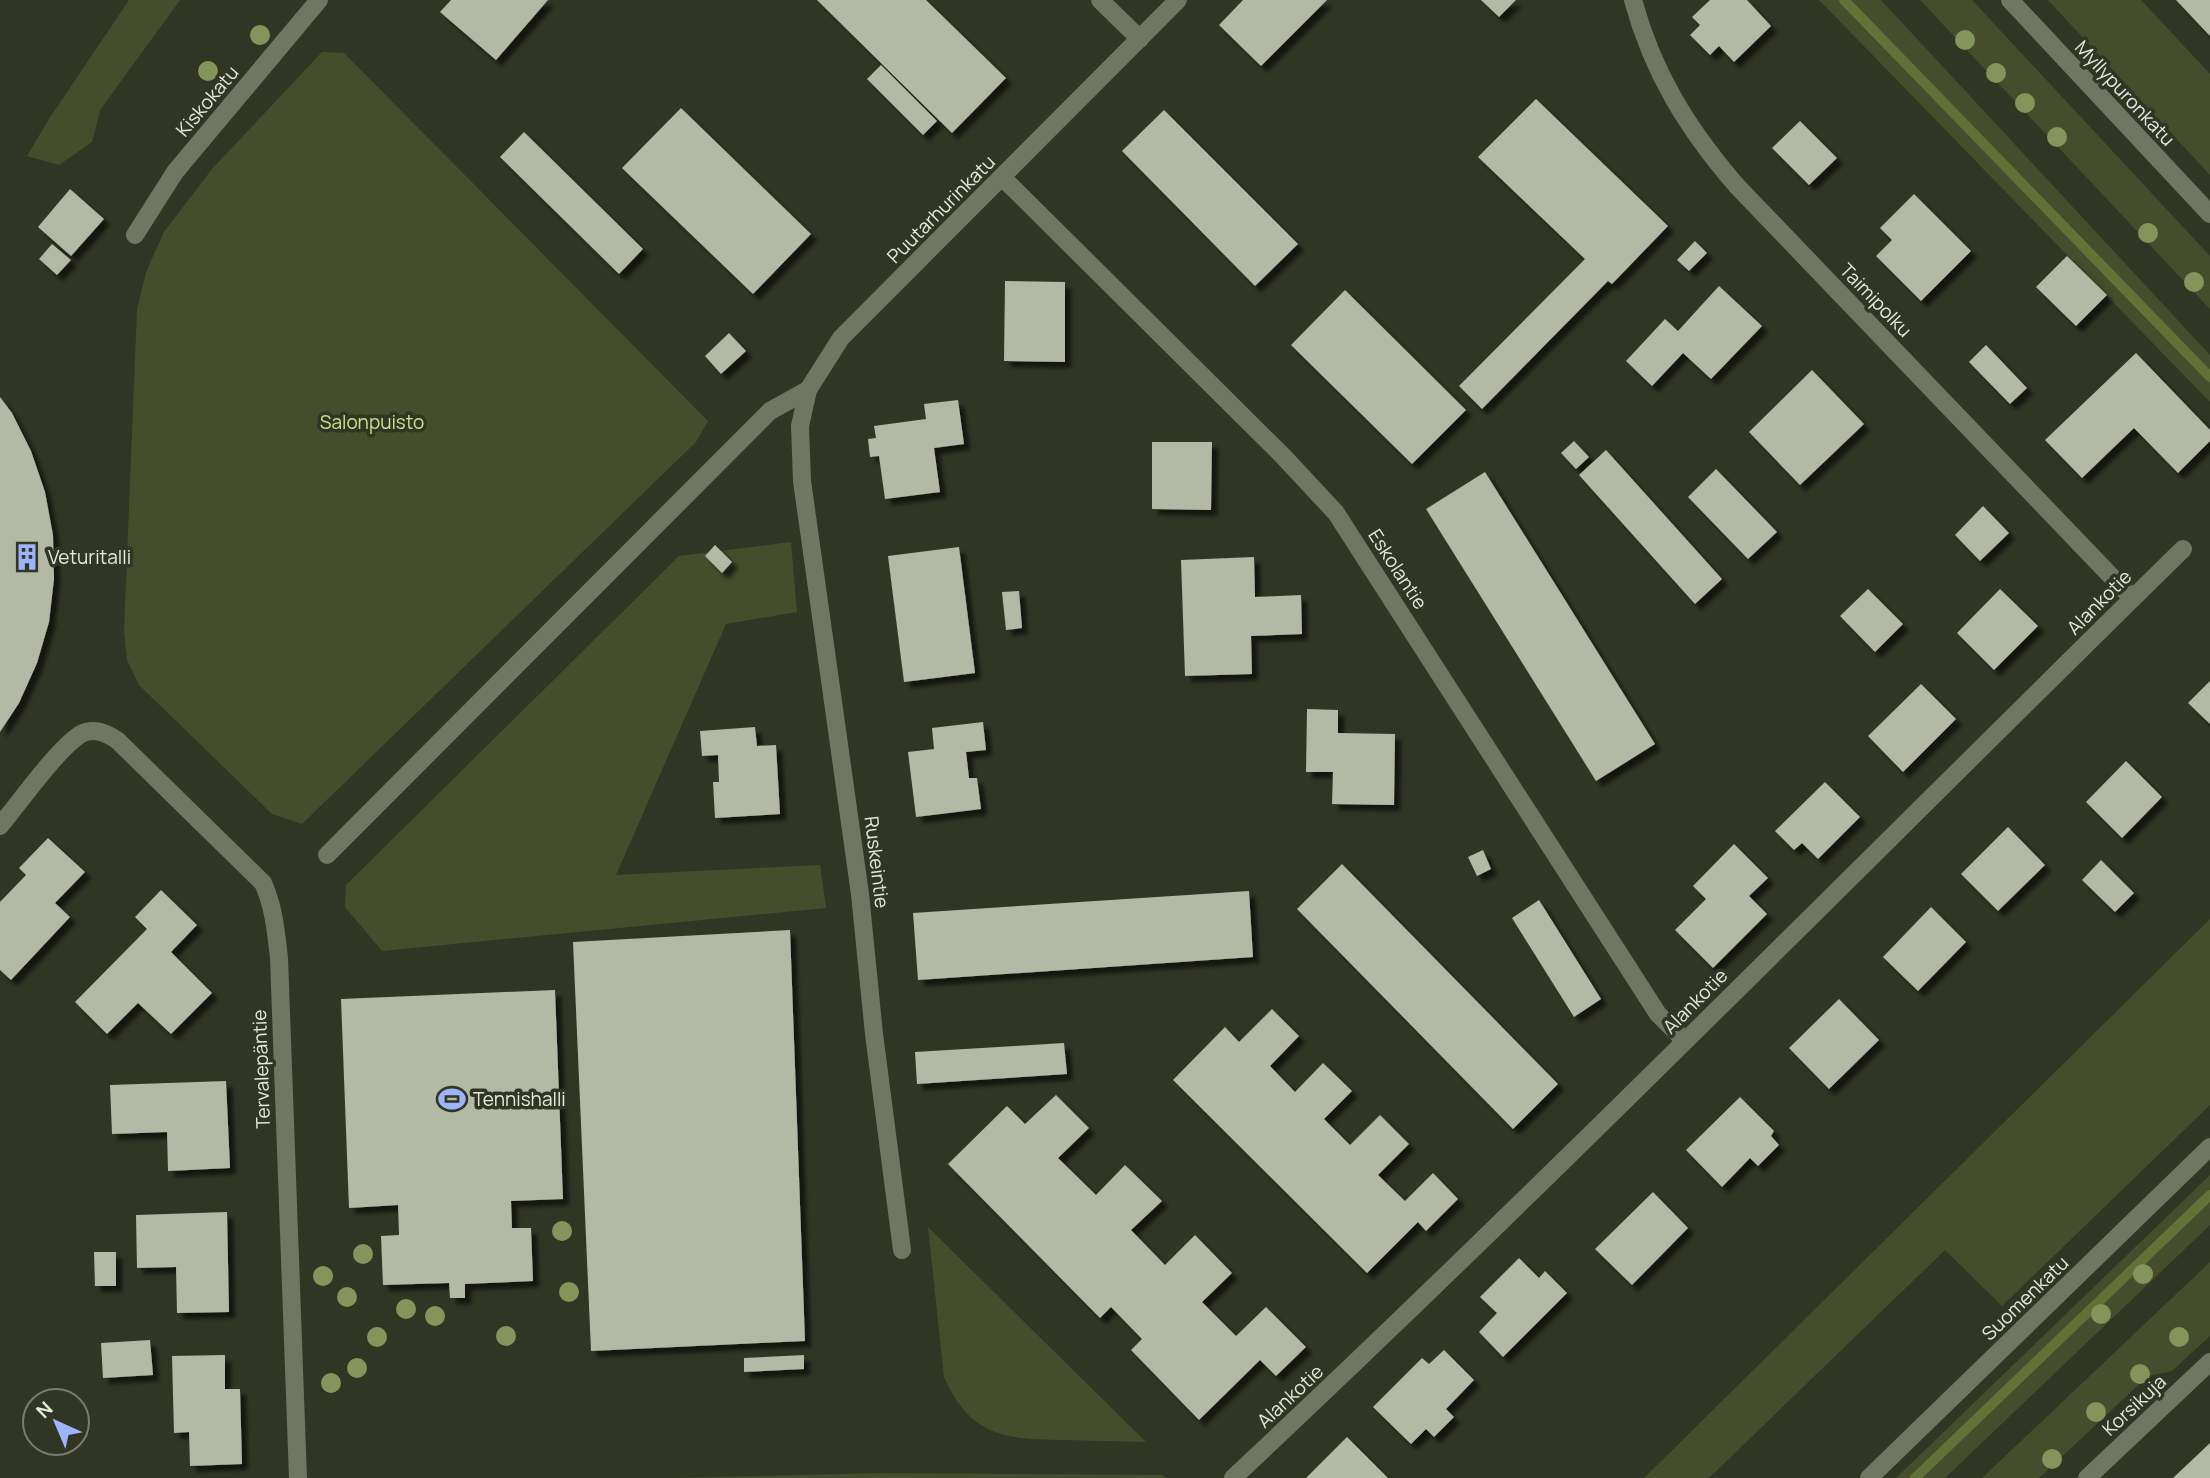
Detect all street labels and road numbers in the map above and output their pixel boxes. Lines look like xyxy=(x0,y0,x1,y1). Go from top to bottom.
street label: Myllypuronkatu xyxy=(2069,35,2181,151)
street label: Kiskokatu xyxy=(170,60,244,142)
street label: Puutarhurinkatu xyxy=(881,149,1001,269)
street label: Taimipolku xyxy=(1834,257,1918,343)
street label: Eskolantie xyxy=(1362,524,1434,614)
street label: Alankotie xyxy=(2061,564,2137,640)
street label: Ruskeintie xyxy=(858,815,896,909)
street label: Alankotie xyxy=(1657,963,1733,1039)
street label: Tervalepäntie xyxy=(246,1009,276,1129)
street label: Suomenkatu xyxy=(1976,1250,2074,1346)
street label: Alankotie xyxy=(1251,1359,1329,1433)
street label: Korsikuja xyxy=(2096,1369,2172,1441)

